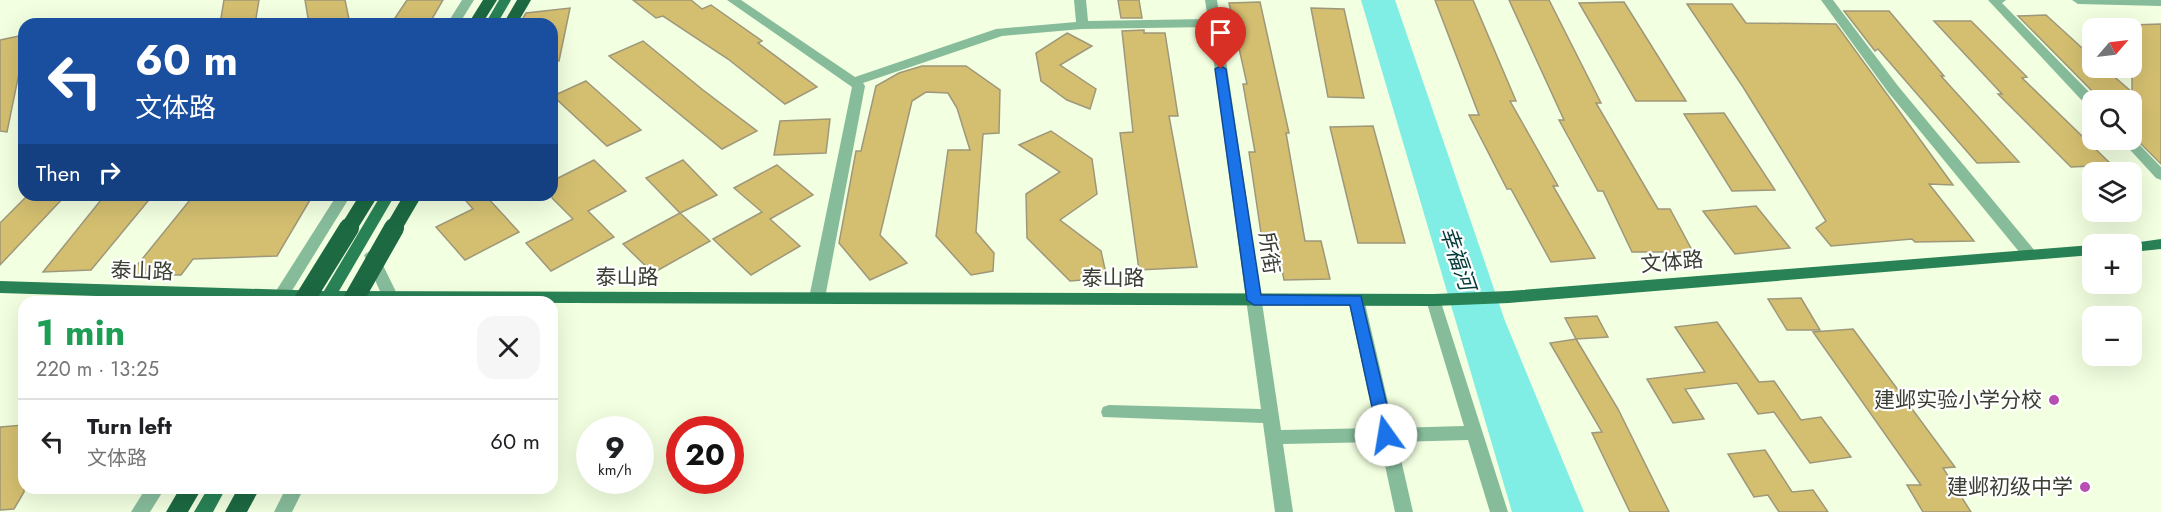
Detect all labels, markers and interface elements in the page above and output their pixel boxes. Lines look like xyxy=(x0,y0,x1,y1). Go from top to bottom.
pin xyxy=(1195,7,1246,69)
icon: arrive xyxy=(1204,16,1237,49)
north arrow xyxy=(2082,18,2142,78)
map controls xyxy=(2082,18,2142,366)
text: 60 m xyxy=(135,30,238,91)
icon: left xyxy=(36,42,114,120)
text: 文体路 xyxy=(135,88,216,127)
button: search xyxy=(2082,90,2142,150)
icon: right xyxy=(93,156,126,189)
text: Then xyxy=(36,157,81,189)
button: layers xyxy=(2082,162,2142,222)
water label: 幸福河 xyxy=(1432,222,1485,298)
street label: 所街 xyxy=(1251,230,1287,276)
button: + xyxy=(2082,234,2142,294)
street label: 文体路 xyxy=(1639,244,1705,280)
street label: 泰山路 xyxy=(110,255,174,287)
street label: 泰山路 xyxy=(596,262,659,292)
street label: 泰山路 xyxy=(1082,263,1145,293)
text: 1 min xyxy=(36,306,125,358)
button: − xyxy=(2082,306,2142,366)
button: close xyxy=(477,316,540,379)
text: 220 m · 13:25 xyxy=(36,355,159,384)
place label: 建邺实验小学分校 xyxy=(1874,385,2042,415)
marker: 建邺实验小学分校 xyxy=(2047,393,2061,407)
position arrow xyxy=(1354,403,1418,467)
text: Turn left xyxy=(87,410,172,442)
speed limit sign: 20 xyxy=(666,416,744,494)
icon: left xyxy=(36,425,69,458)
text: 60 m xyxy=(490,425,540,457)
text: 9 xyxy=(605,426,625,469)
text: 文体路 xyxy=(87,444,147,473)
text: km/h xyxy=(598,459,632,481)
place label: 建邺初级中学 xyxy=(1947,472,2073,502)
marker: 建邺初级中学 xyxy=(2078,480,2092,494)

